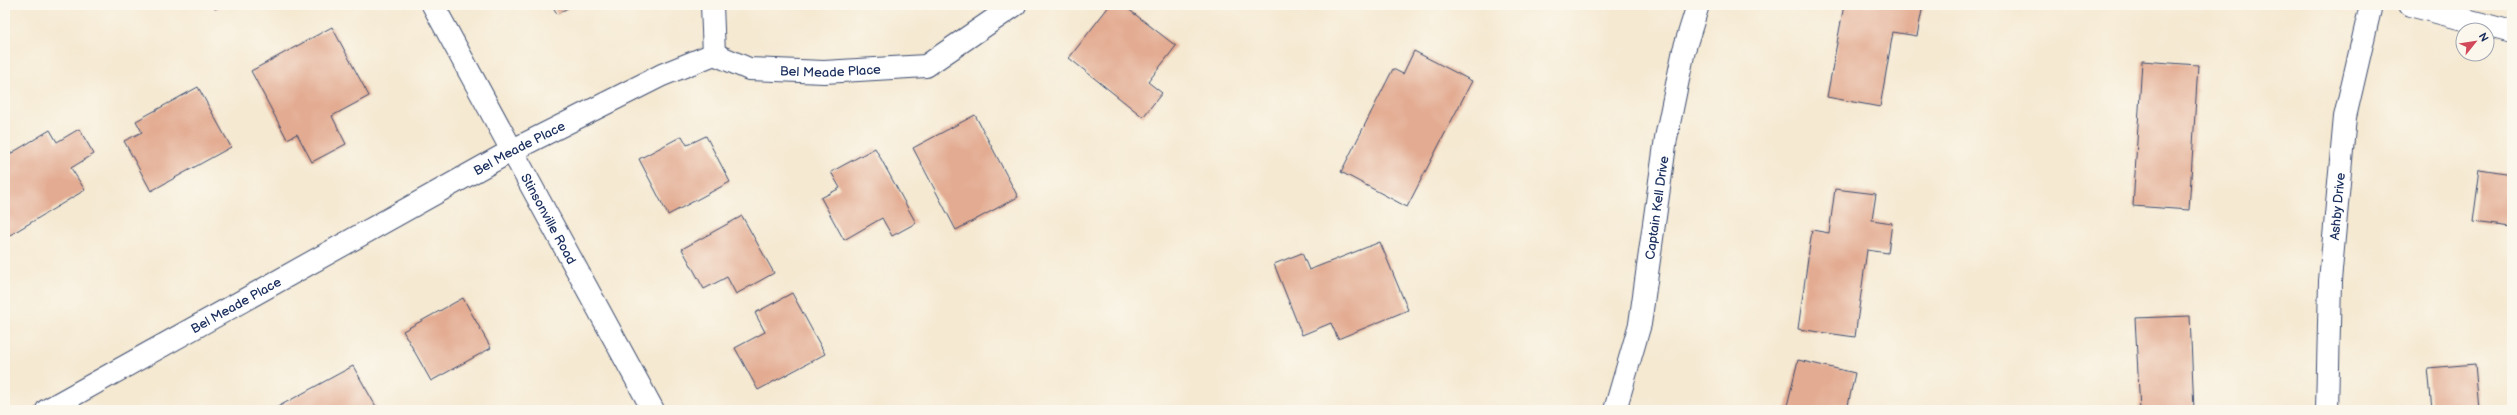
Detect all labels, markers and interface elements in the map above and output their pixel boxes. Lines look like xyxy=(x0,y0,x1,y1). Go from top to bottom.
north arrow xyxy=(2455,22,2495,62)
text: N xyxy=(2476,30,2491,44)
street label: Bel Meade Place xyxy=(779,62,882,81)
street label: Bel Meade Place xyxy=(471,118,568,179)
street label: Captain Kell Drive xyxy=(1642,155,1672,261)
street label: Stinsonville Road xyxy=(517,171,579,267)
street label: Ashby Drive xyxy=(2327,172,2349,241)
street label: Bel Meade Place xyxy=(188,274,284,337)

